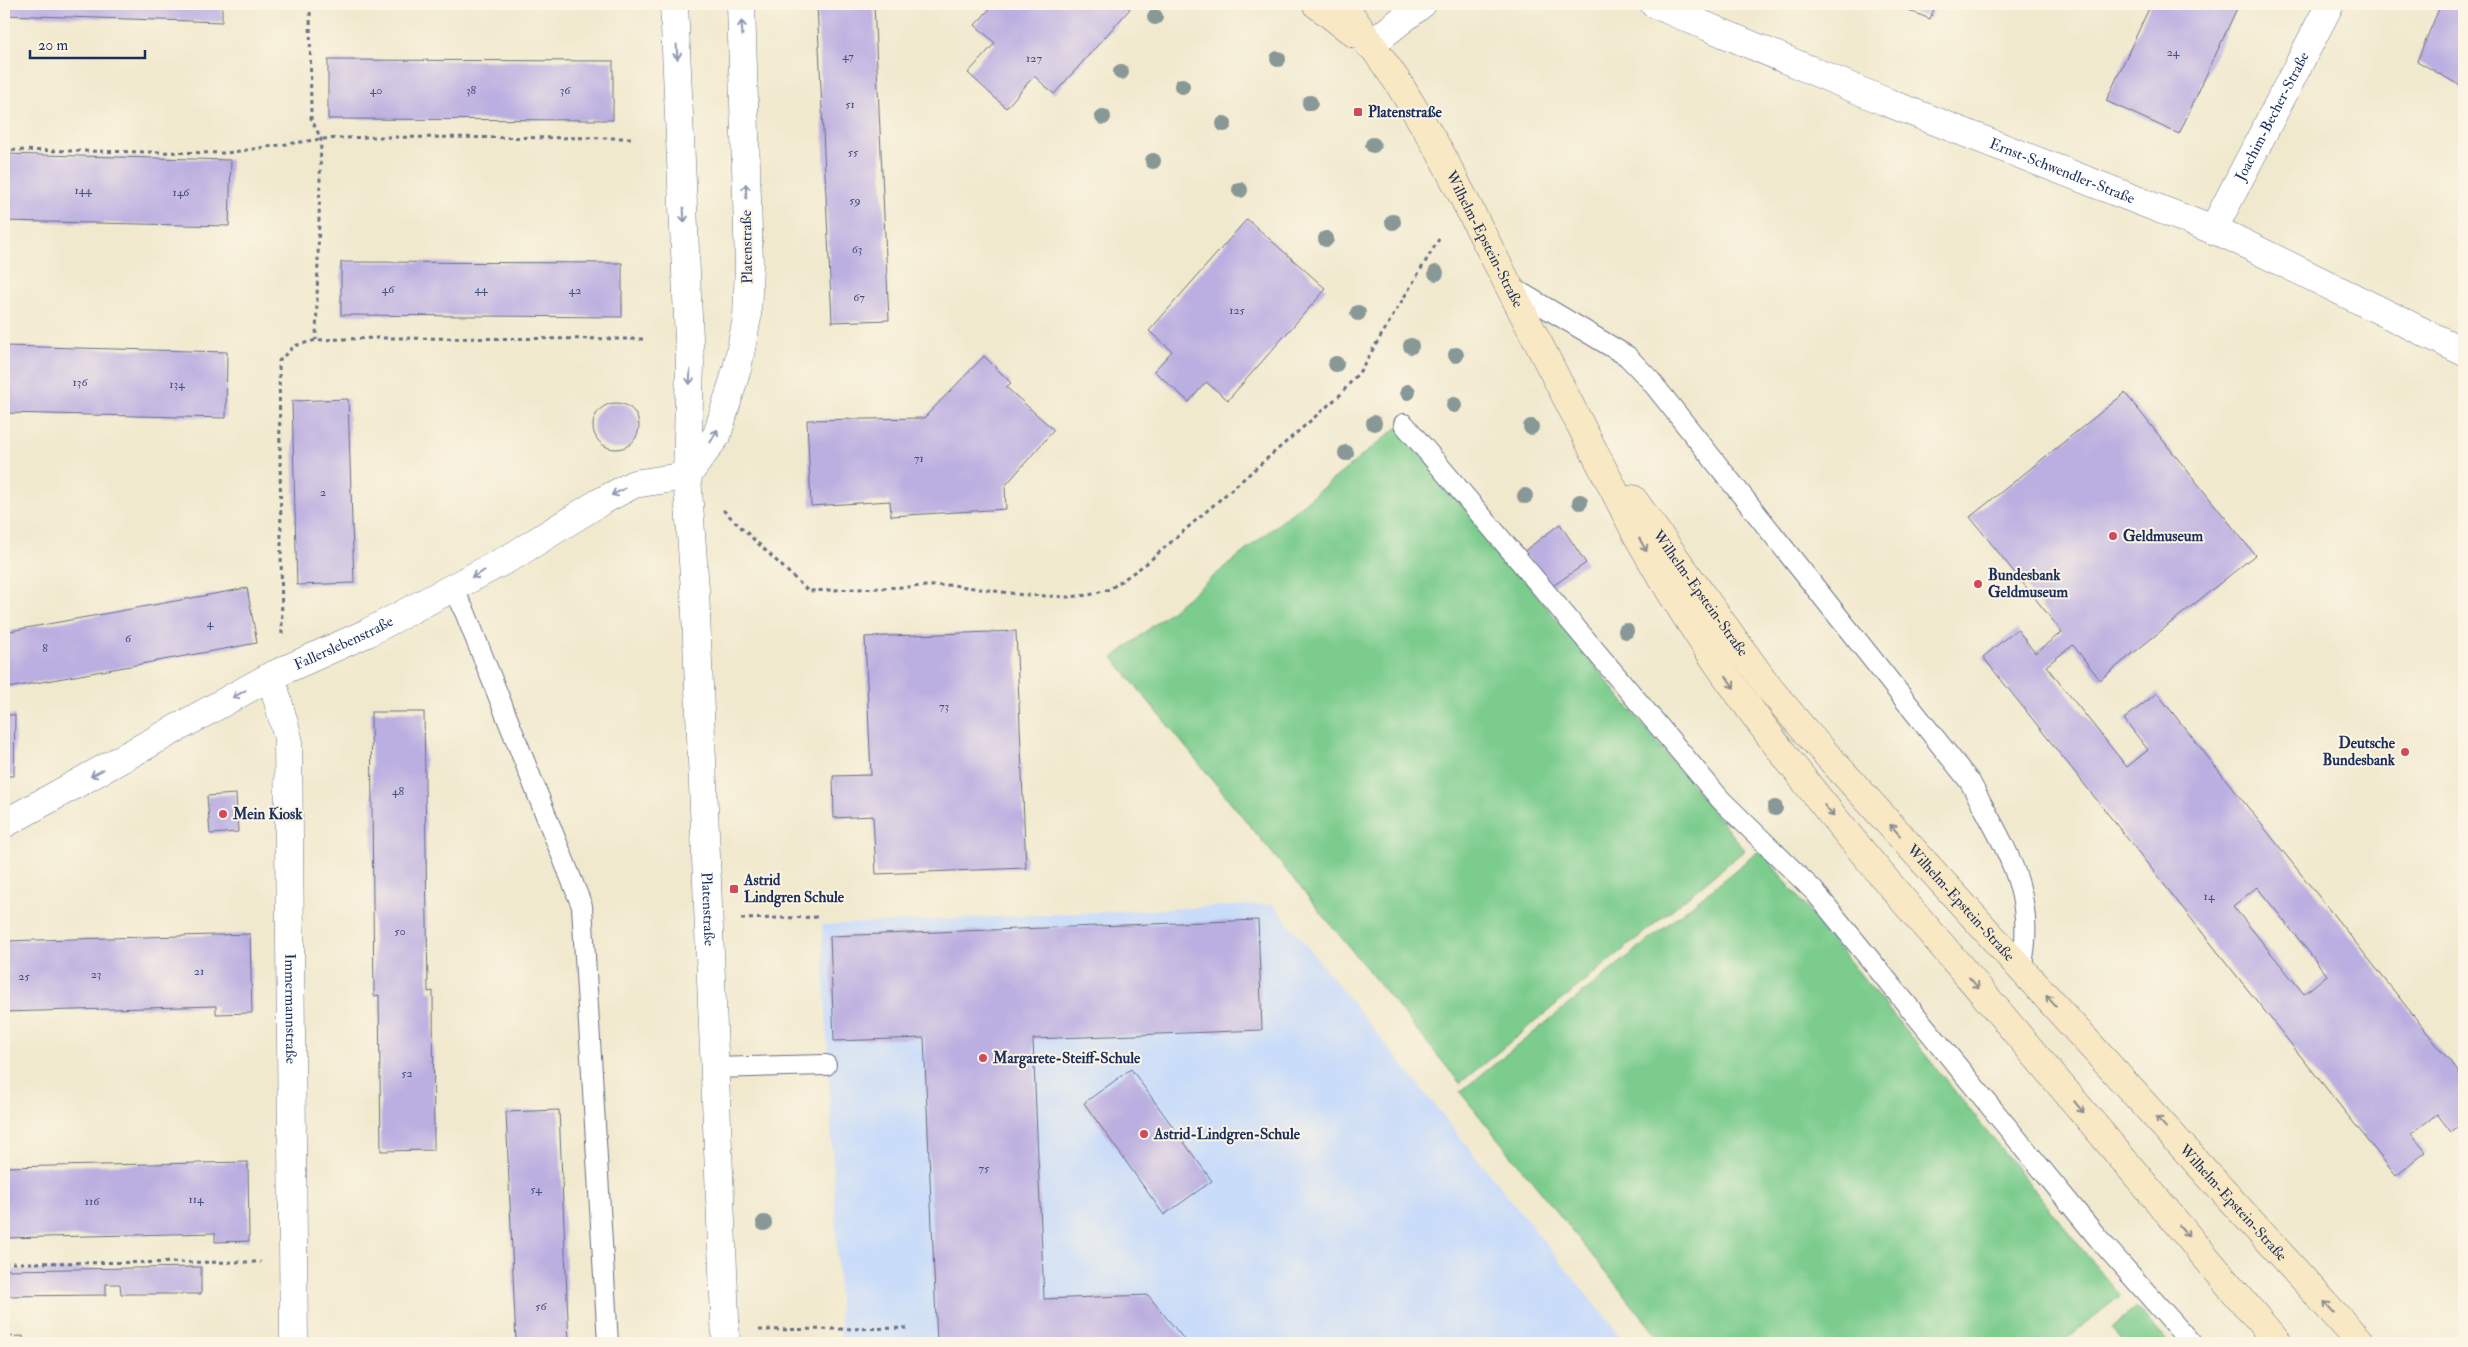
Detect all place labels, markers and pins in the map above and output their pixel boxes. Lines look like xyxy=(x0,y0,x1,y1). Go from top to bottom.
place label: Platenstraße xyxy=(1368,103,1443,122)
marker: Platenstraße xyxy=(1352,106,1364,118)
place label: Geldmuseum xyxy=(2123,527,2203,546)
marker: Geldmuseum xyxy=(2107,530,2119,542)
place label: Bundesbank Geldmuseum xyxy=(1988,566,2068,602)
marker: Bundesbank Geldmuseum xyxy=(1972,578,1984,590)
place label: Deutsche Bundesbank xyxy=(2322,734,2396,770)
marker: Deutsche Bundesbank xyxy=(2399,746,2411,758)
place label: Mein Kiosk xyxy=(232,805,303,824)
marker: Mein Kiosk xyxy=(217,808,229,820)
place label: Astrid Lindgren Schule xyxy=(743,871,845,908)
marker: Astrid Lindgren Schule xyxy=(728,883,740,895)
place label: Margarete-Steiff-Schule xyxy=(992,1049,1141,1069)
marker: Margarete-Steiff-Schule xyxy=(977,1052,989,1064)
place label: Astrid-Lindgren-Schule xyxy=(1153,1125,1301,1145)
marker: Astrid-Lindgren-Schule xyxy=(1138,1128,1150,1140)

